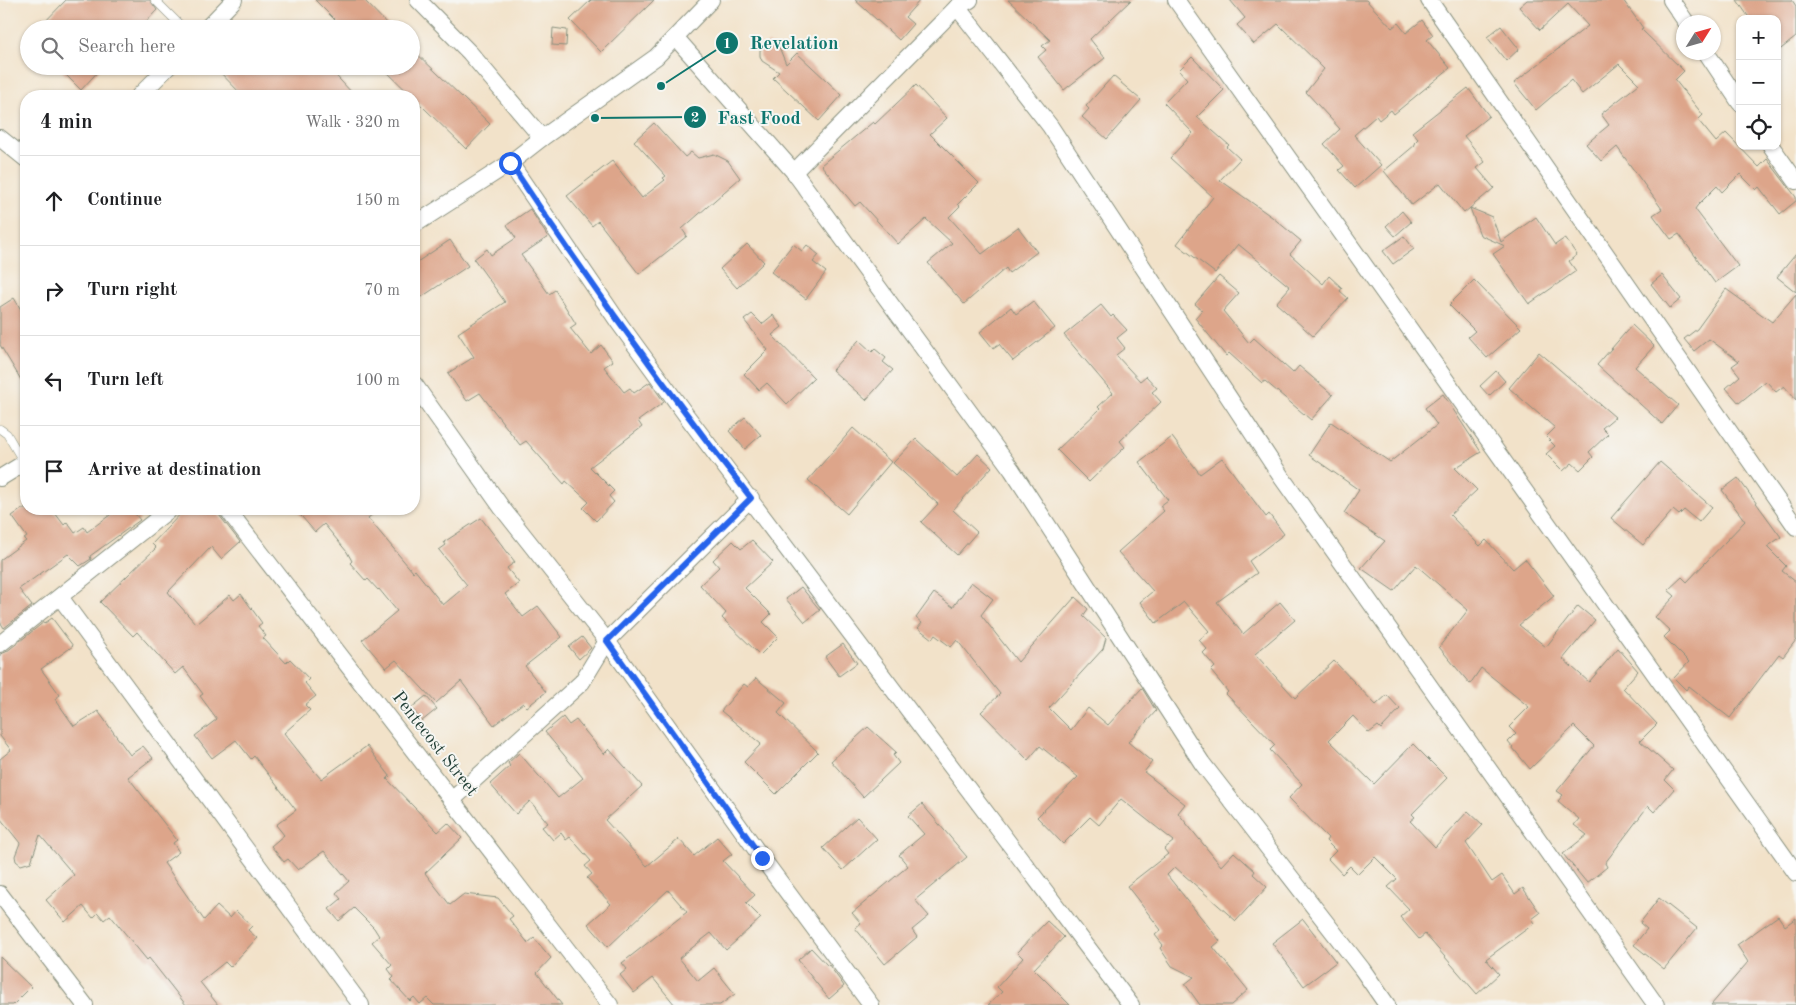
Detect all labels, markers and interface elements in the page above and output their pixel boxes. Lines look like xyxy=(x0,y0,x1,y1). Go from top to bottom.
north arrow xyxy=(1676,15,1721,60)
map controls xyxy=(1736,15,1781,150)
button: + xyxy=(1736,15,1781,60)
search box xyxy=(20,20,420,75)
callout: Revelation xyxy=(715,26,849,60)
icon: search xyxy=(38,34,66,62)
text: Revelation xyxy=(750,35,839,54)
text: 1 xyxy=(723,37,731,52)
text: Search here xyxy=(78,38,175,57)
button: − xyxy=(1736,60,1781,105)
callout: Fast Food xyxy=(682,100,811,134)
button: locate xyxy=(1736,105,1781,150)
text: Fast Food xyxy=(717,110,801,129)
text: 2 xyxy=(691,111,699,126)
text: 4 min xyxy=(40,112,93,133)
text: Walk · 320 m xyxy=(305,115,400,131)
route start xyxy=(499,152,522,175)
icon: ahead xyxy=(40,187,68,215)
text: Continue xyxy=(87,191,162,210)
text: 150 m xyxy=(355,193,400,209)
icon: right xyxy=(40,277,68,305)
text: Turn right xyxy=(87,281,177,300)
text: 70 m xyxy=(364,283,400,299)
icon: left xyxy=(40,367,68,395)
text: Turn left xyxy=(87,371,164,390)
text: 100 m xyxy=(355,373,400,389)
icon: arrive xyxy=(40,457,68,485)
text: Arrive at destination xyxy=(87,461,261,480)
street label: Pentecost Street xyxy=(389,688,481,800)
route end xyxy=(751,847,774,870)

